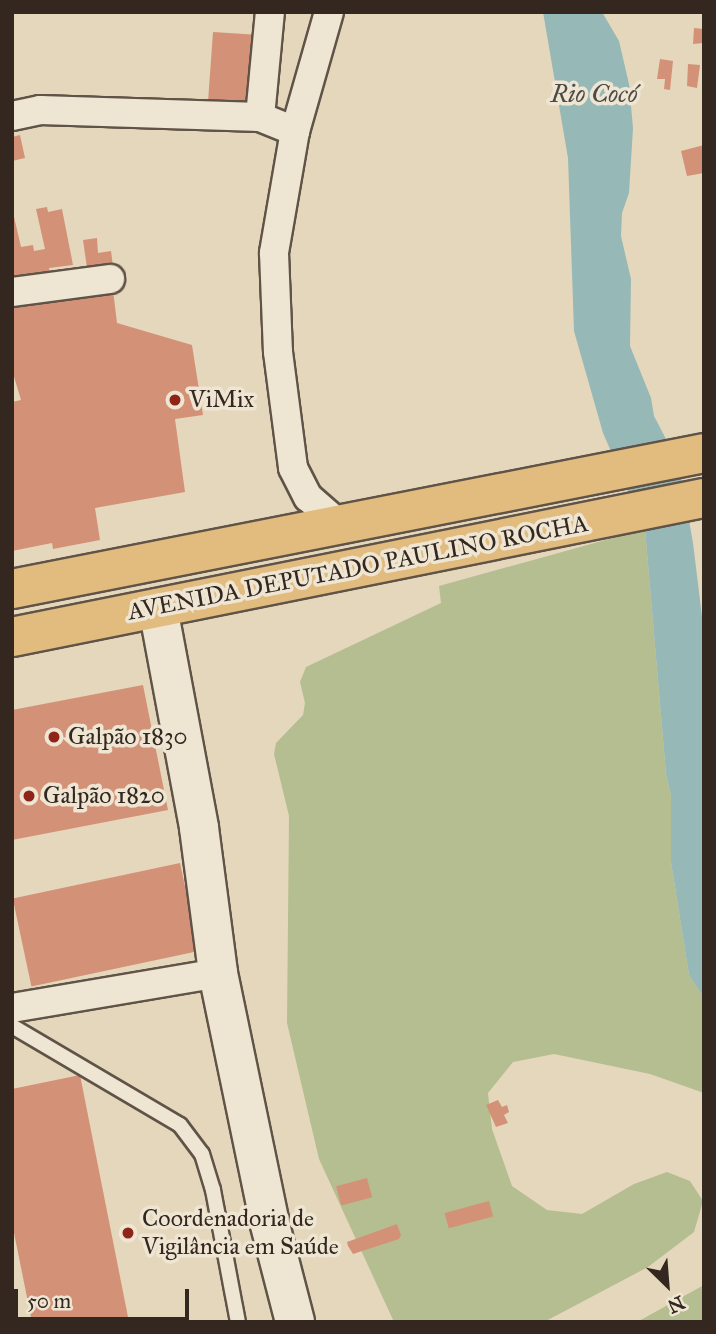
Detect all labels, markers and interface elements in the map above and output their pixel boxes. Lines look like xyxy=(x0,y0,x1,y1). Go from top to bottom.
water label: Rio Cocó xyxy=(550,78,638,110)
place label: ViMix xyxy=(189,386,254,414)
marker: ViMix xyxy=(167,392,183,408)
street label: AVENIDA DEPUTADO PAULINO ROCHA xyxy=(125,509,591,627)
place label: Galpão 1830 xyxy=(68,723,188,751)
marker: Galpão 1830 xyxy=(46,729,62,745)
place label: Galpão 1820 xyxy=(43,782,165,810)
marker: Galpão 1820 xyxy=(21,788,37,804)
place label: Coordenadoria de Vigilância em Saúde xyxy=(142,1205,339,1261)
marker: Coordenadoria de Vigilância em Saúde xyxy=(120,1225,136,1241)
north arrow xyxy=(632,1250,702,1320)
scale bar xyxy=(18,1274,192,1318)
text: 50 m xyxy=(27,1288,71,1314)
text: N xyxy=(664,1291,688,1318)

